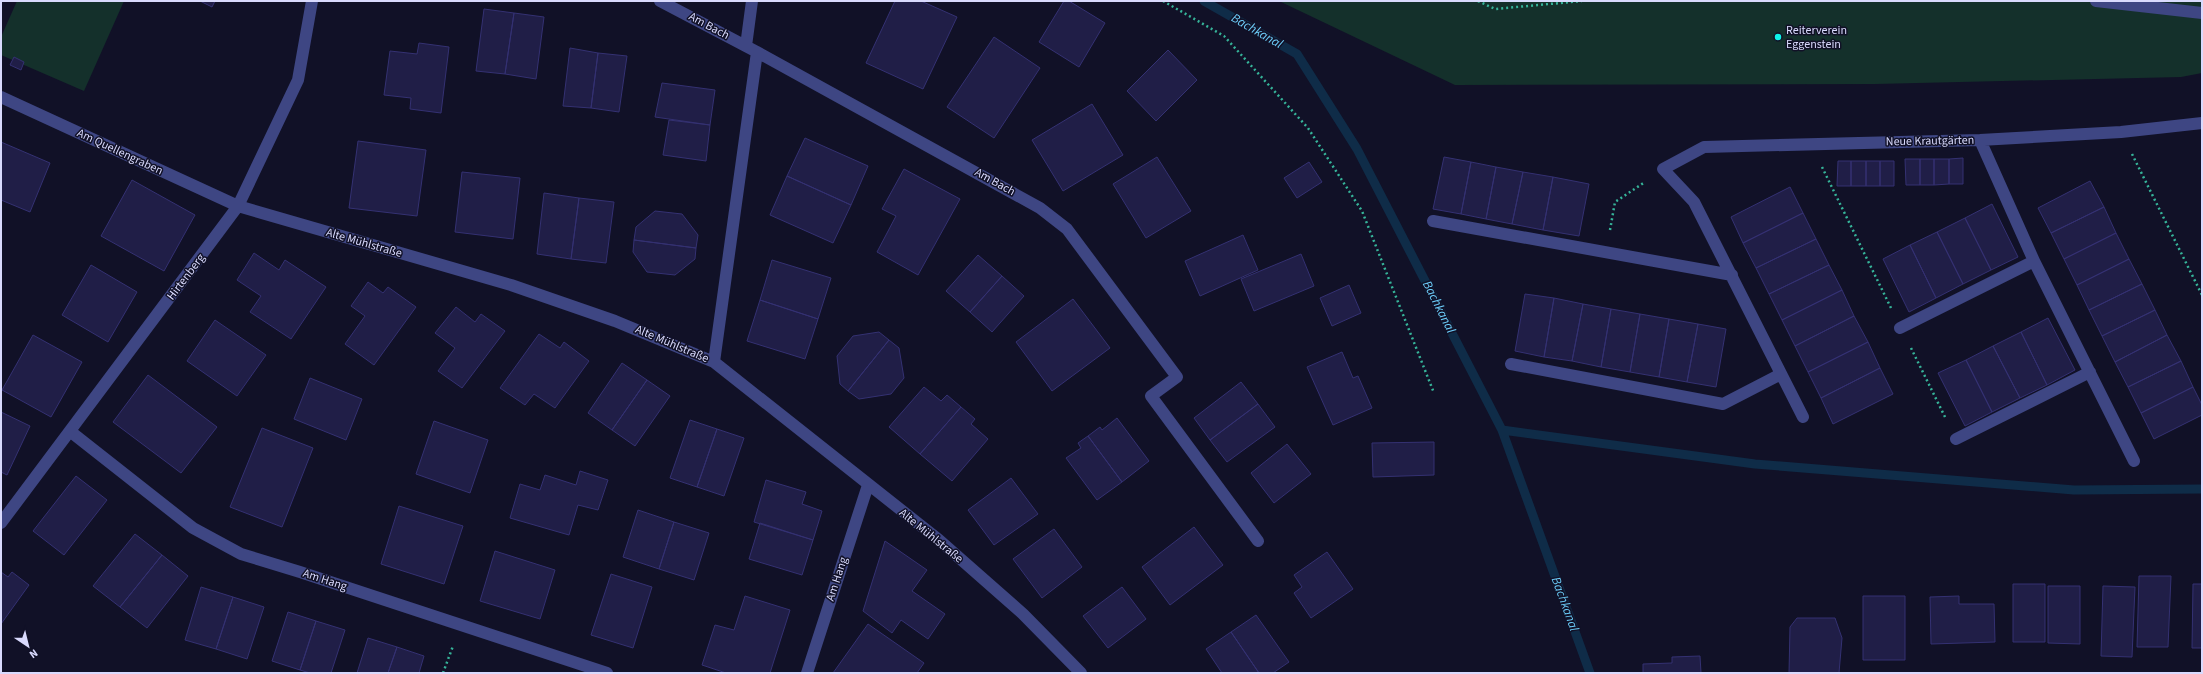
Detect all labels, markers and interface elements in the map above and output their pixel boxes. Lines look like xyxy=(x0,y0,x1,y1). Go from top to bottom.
street label: Am Bach xyxy=(686,8,732,44)
water label: Bachkanal xyxy=(1228,9,1287,53)
place label: Reiterverein Eggenstein xyxy=(1786,22,1847,53)
marker: Reiterverein Eggenstein xyxy=(1773,32,1783,42)
street label: Am Quellengraben xyxy=(74,125,166,179)
street label: Neue Krautgärten xyxy=(1886,132,1974,150)
street label: Am Bach xyxy=(972,164,1018,200)
street label: Alte Mühlstraße xyxy=(324,224,404,262)
street label: Hirtenberg xyxy=(163,250,209,304)
water label: Bachkanal xyxy=(1418,278,1460,337)
street label: Alte Mühlstraße xyxy=(633,321,711,367)
street label: Alte Mühlstraße xyxy=(895,505,967,567)
street label: Am Hang xyxy=(822,555,852,603)
street label: Am Hang xyxy=(301,565,349,595)
water label: Bachkanal xyxy=(1547,574,1583,634)
north arrow xyxy=(8,626,48,666)
text: N xyxy=(26,646,41,662)

